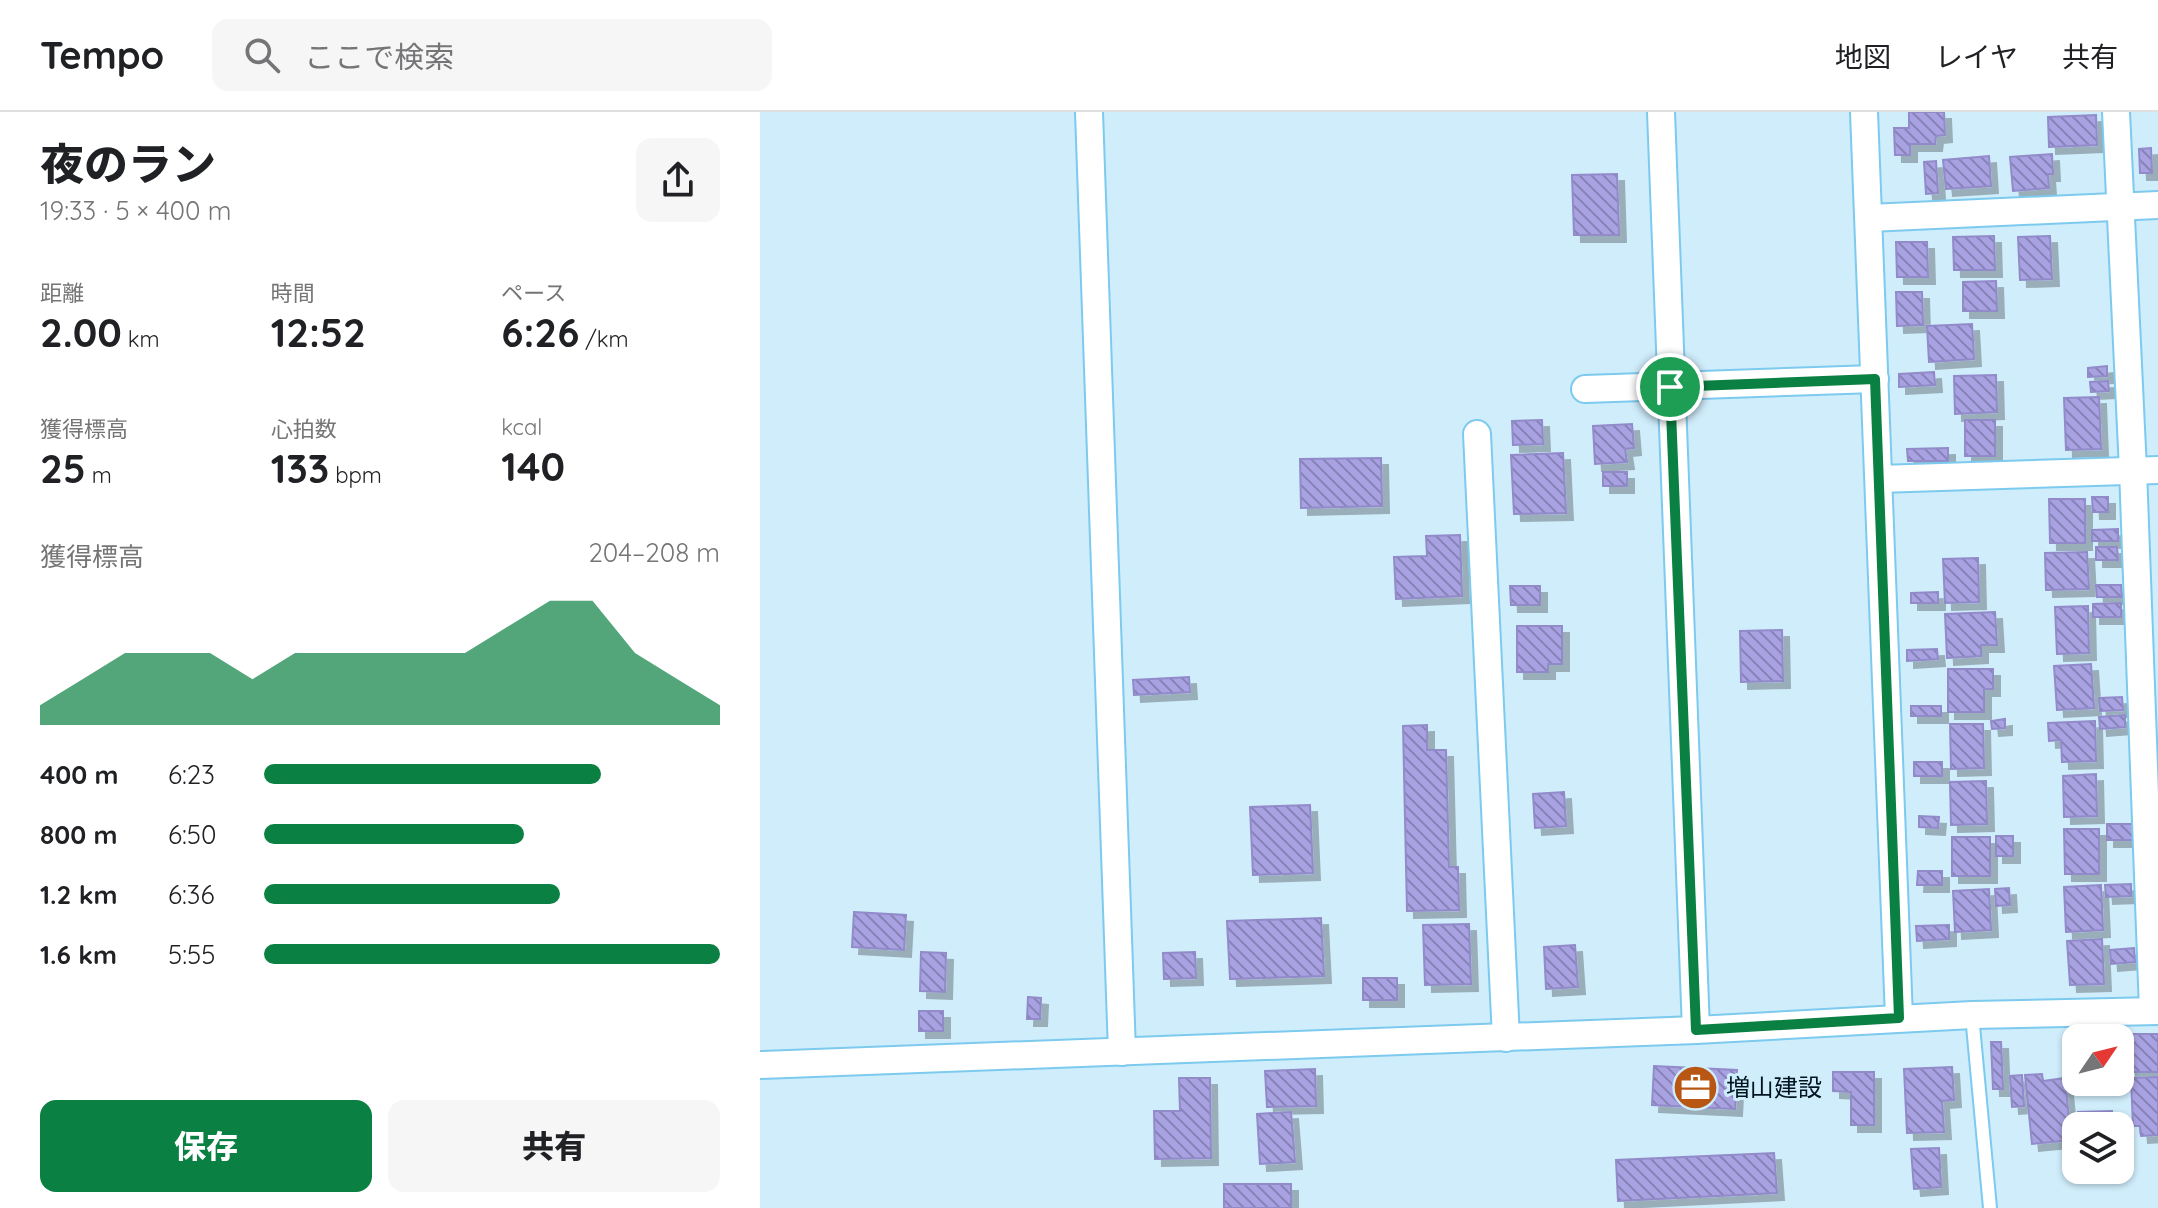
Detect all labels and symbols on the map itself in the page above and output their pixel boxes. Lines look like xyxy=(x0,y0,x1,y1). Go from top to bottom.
pin xyxy=(1636,353,1704,421)
north arrow xyxy=(2062,1024,2134,1096)
office icon: 増山建設 xyxy=(1671,1064,1719,1112)
place label: 増山建設 xyxy=(1726,1072,1822,1102)

